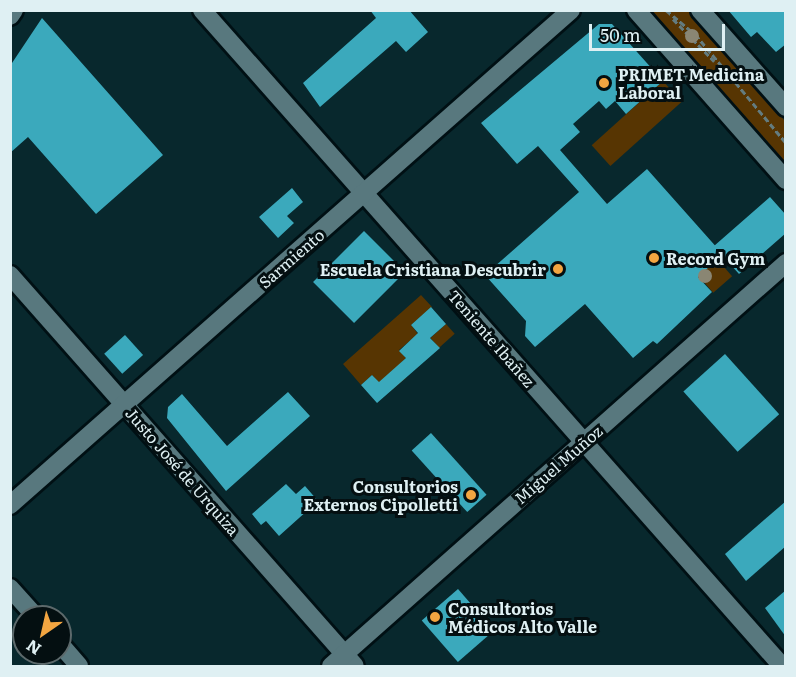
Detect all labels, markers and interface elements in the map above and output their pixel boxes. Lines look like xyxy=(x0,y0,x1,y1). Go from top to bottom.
scale bar xyxy=(592,12,728,50)
text: 50 m xyxy=(600,21,641,48)
place label: PRIMET Medicina Laboral xyxy=(618,64,764,102)
marker: PRIMET Medicina Laboral xyxy=(595,74,613,92)
street label: Sarmiento xyxy=(254,224,328,292)
place label: Record Gym xyxy=(666,248,765,268)
marker: Record Gym xyxy=(647,251,661,265)
place label: Escuela Cristiana Descubrir xyxy=(320,259,546,279)
marker: Escuela Cristiana Descubrir xyxy=(551,262,565,276)
street label: Teniente Ibañez xyxy=(445,286,539,390)
street label: Justo José de Urquiza xyxy=(122,403,244,539)
street label: Miguel Muñoz xyxy=(510,421,606,507)
place label: Consultorios Externos Cipolletti xyxy=(304,476,458,514)
marker: Consultorios Externos Cipolletti xyxy=(462,486,480,504)
place label: Consultorios Médicos Alto Valle xyxy=(448,598,597,636)
north arrow xyxy=(12,605,72,665)
marker: Consultorios Médicos Alto Valle xyxy=(426,608,444,626)
text: N xyxy=(21,635,45,662)

